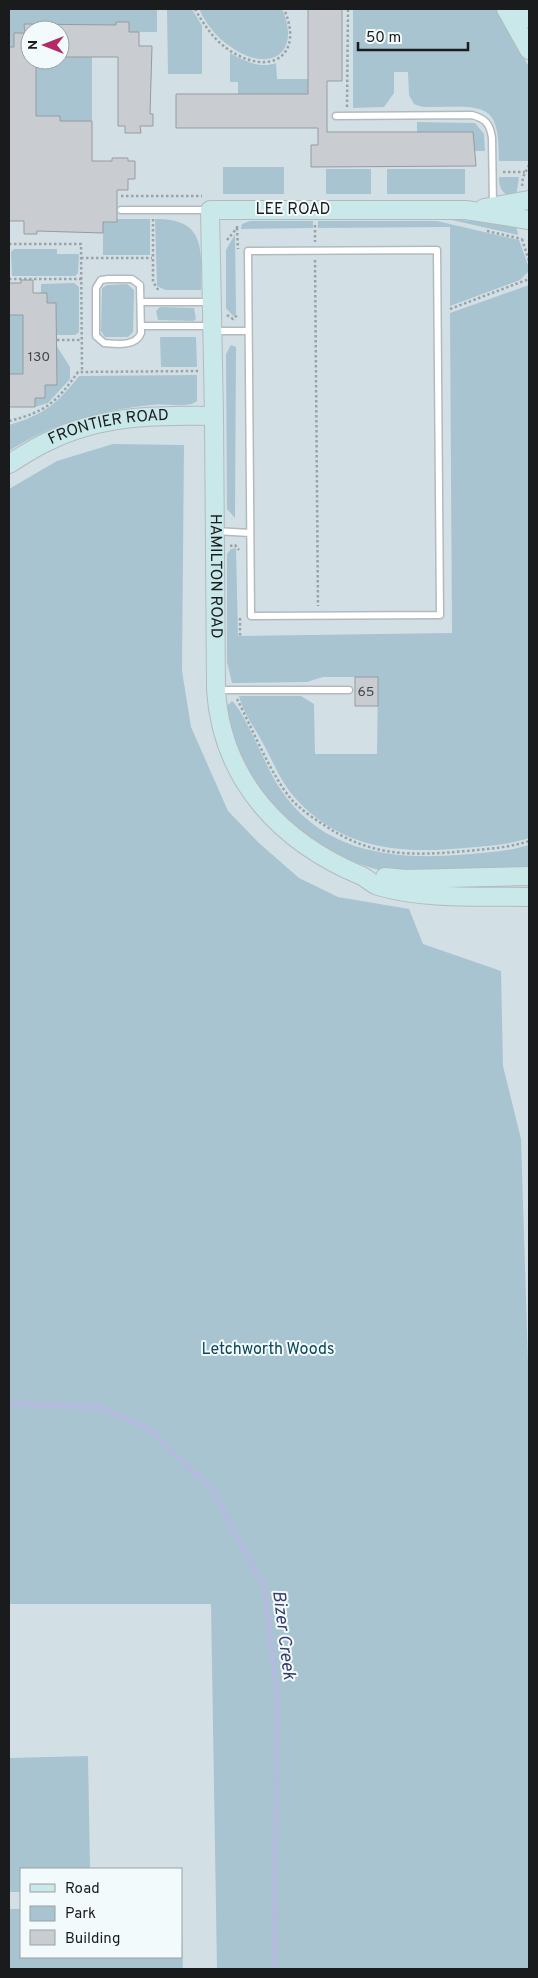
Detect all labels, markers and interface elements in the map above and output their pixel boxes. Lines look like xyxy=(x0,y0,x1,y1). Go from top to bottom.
north arrow xyxy=(20,20,70,70)
scale bar xyxy=(358,20,468,52)
text: 50 m xyxy=(366,29,401,48)
text: N xyxy=(25,40,42,50)
street label: LEE ROAD xyxy=(256,200,330,220)
house number: 130 xyxy=(28,349,50,366)
street label: FRONTIER ROAD xyxy=(45,406,169,450)
street label: HAMILTON ROAD xyxy=(205,514,226,639)
house number: 65 xyxy=(357,684,375,701)
park label: Letchworth Woods xyxy=(202,1340,334,1360)
water label: Bizer Creek xyxy=(266,1589,300,1682)
legend xyxy=(20,1868,182,1958)
text: Road xyxy=(65,1880,100,1899)
text: Park xyxy=(65,1905,96,1924)
text: Building xyxy=(65,1930,120,1949)

